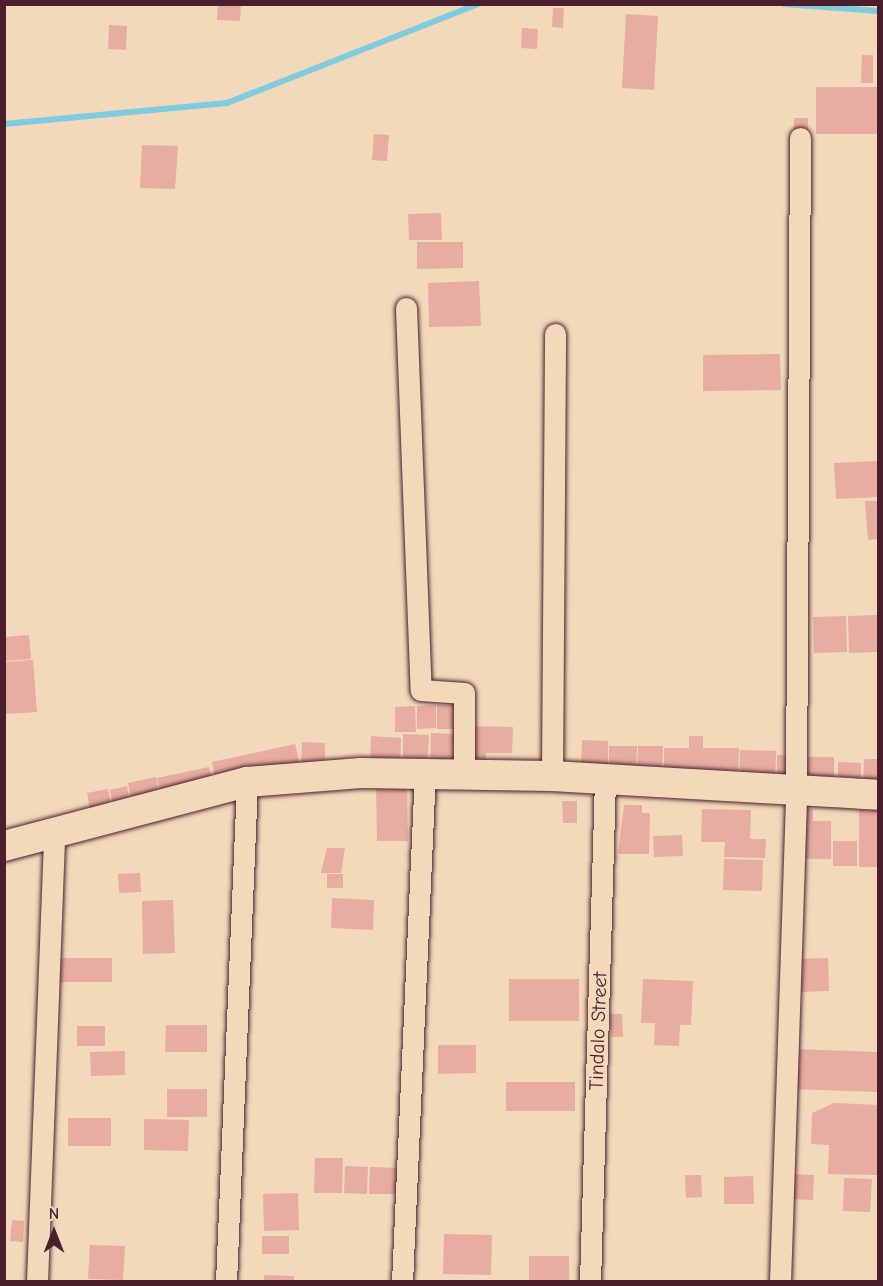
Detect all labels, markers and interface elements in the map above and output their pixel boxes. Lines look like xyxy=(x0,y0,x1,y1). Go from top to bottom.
street label: Tindalo Street xyxy=(584,971,612,1091)
north arrow xyxy=(24,1202,84,1262)
text: N xyxy=(49,1205,59,1223)

